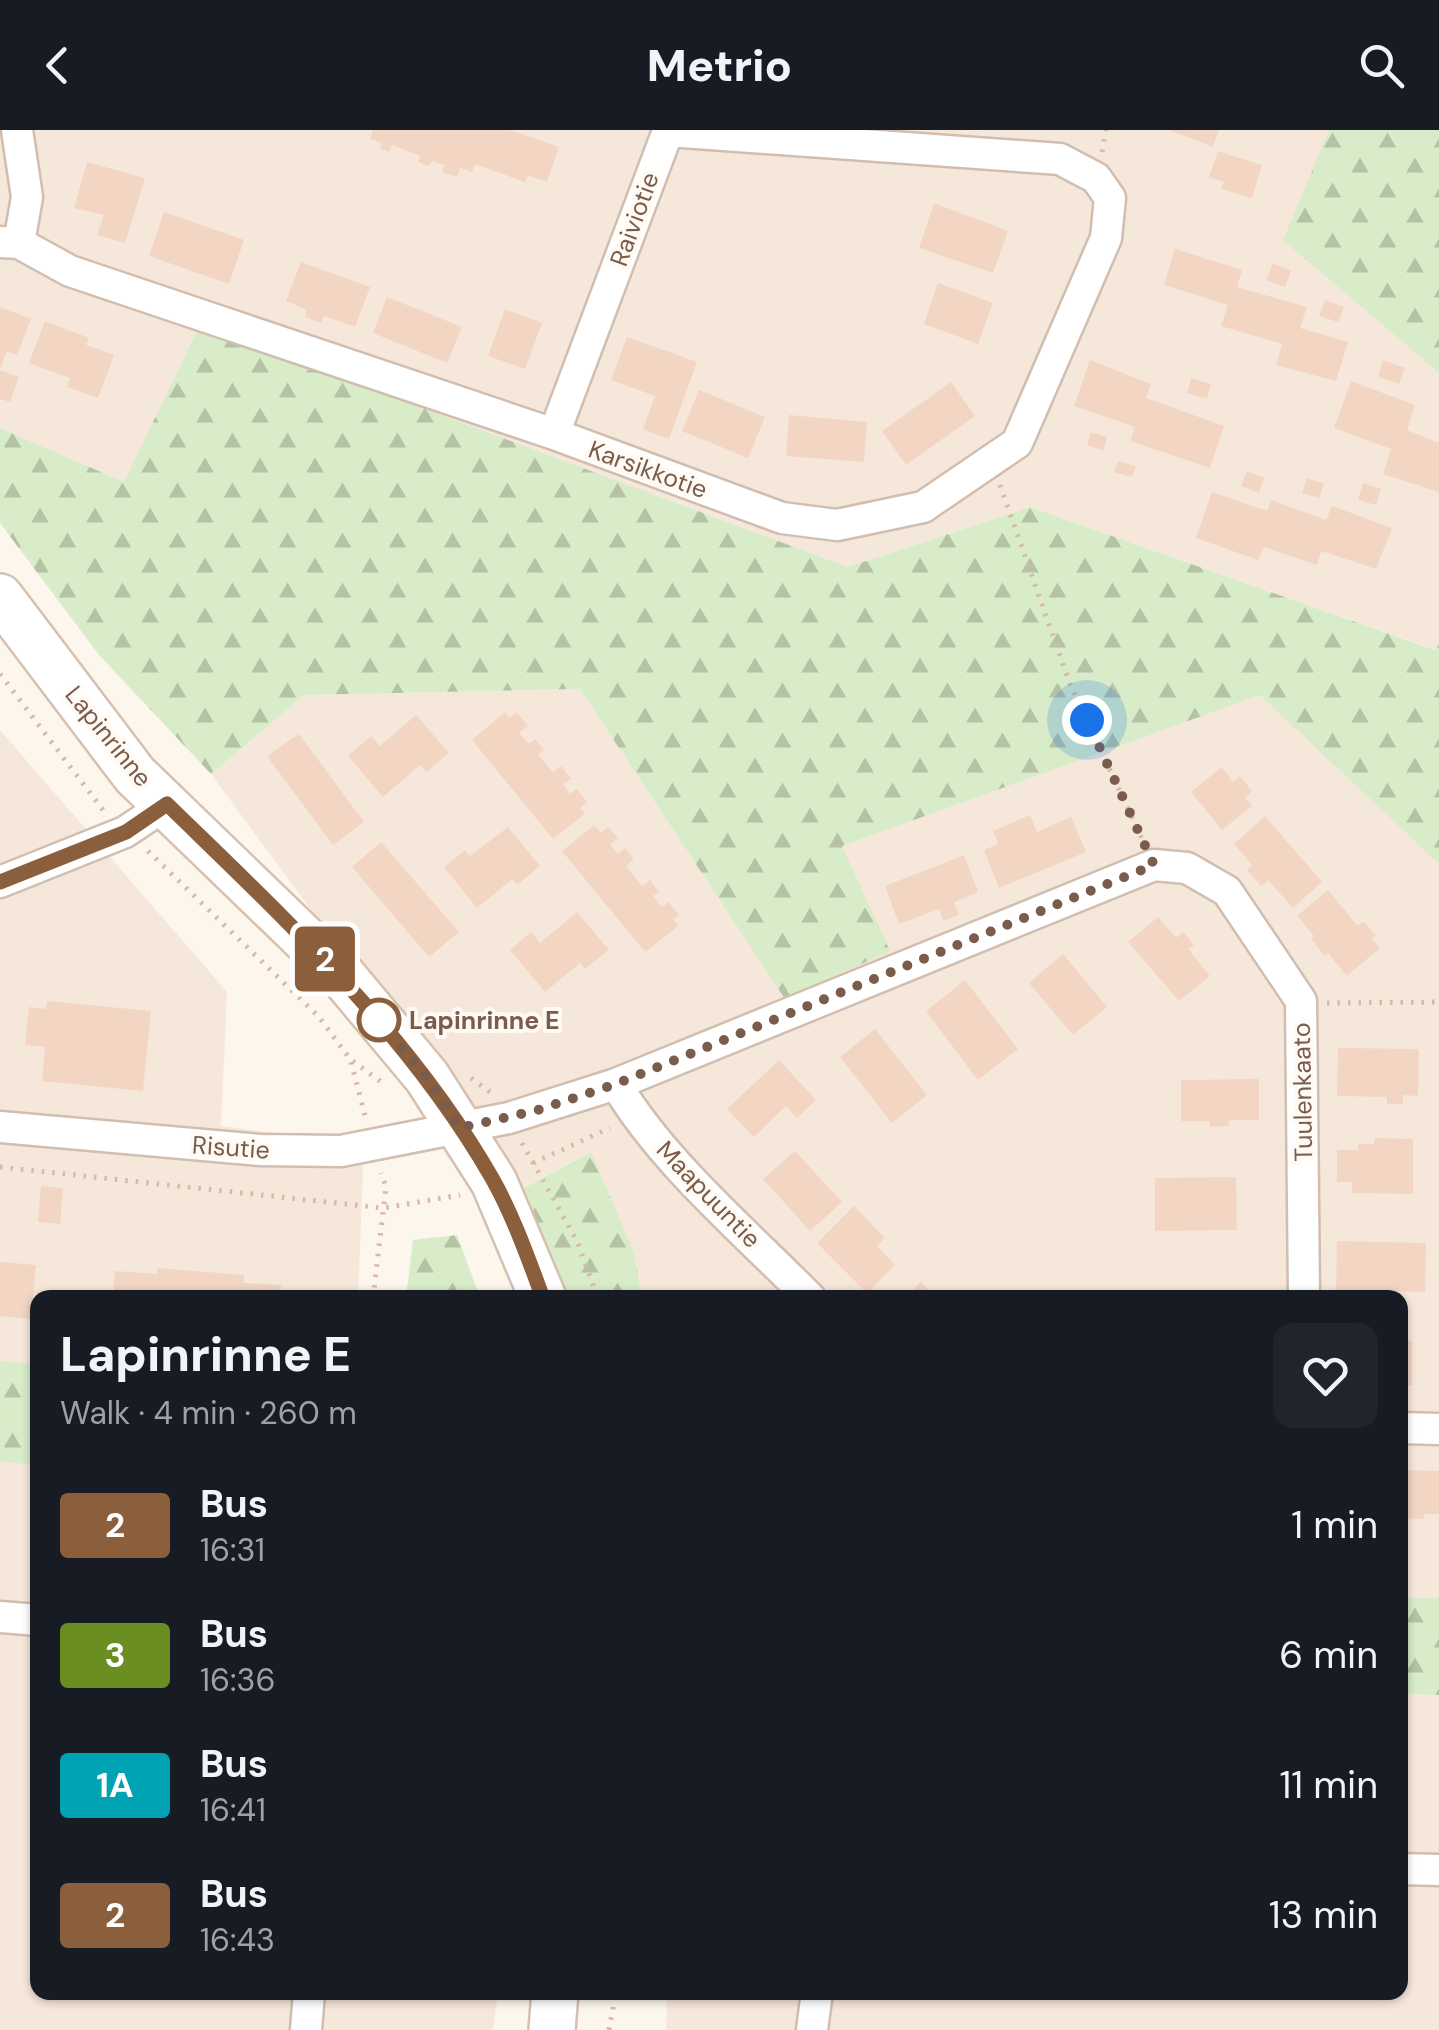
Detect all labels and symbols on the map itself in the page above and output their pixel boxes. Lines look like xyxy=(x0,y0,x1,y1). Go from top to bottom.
street label: Raiviotie xyxy=(602,168,667,271)
street label: Karsikkotie xyxy=(584,433,712,506)
street label: Lapinrinne xyxy=(58,679,159,794)
your location xyxy=(1062,695,1112,745)
line badge: 2 xyxy=(292,926,358,992)
marker: Lapinrinne E xyxy=(358,999,400,1041)
place label: Lapinrinne E xyxy=(409,1004,560,1037)
street label: Tuulenkaato xyxy=(1285,1022,1320,1162)
street label: Risutie xyxy=(191,1128,271,1167)
street label: Maapuuntie xyxy=(649,1134,768,1255)

